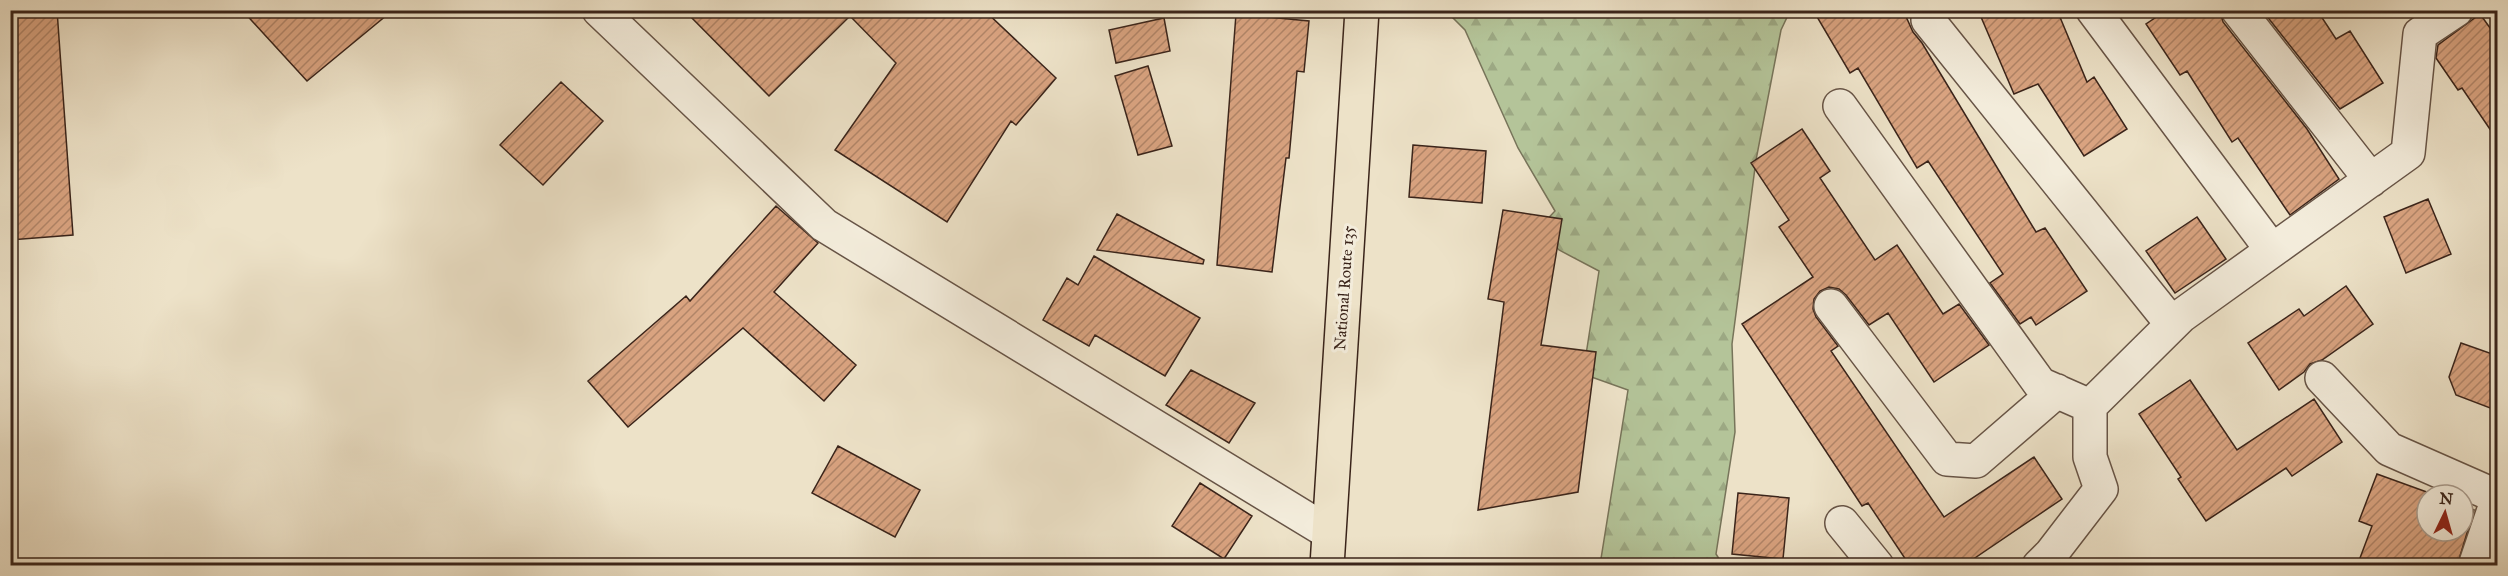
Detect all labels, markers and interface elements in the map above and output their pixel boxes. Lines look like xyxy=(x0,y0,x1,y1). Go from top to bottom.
street label: National Route 135 xyxy=(1330,224,1358,351)
north arrow xyxy=(2415,483,2475,543)
text: N xyxy=(2439,488,2454,509)

